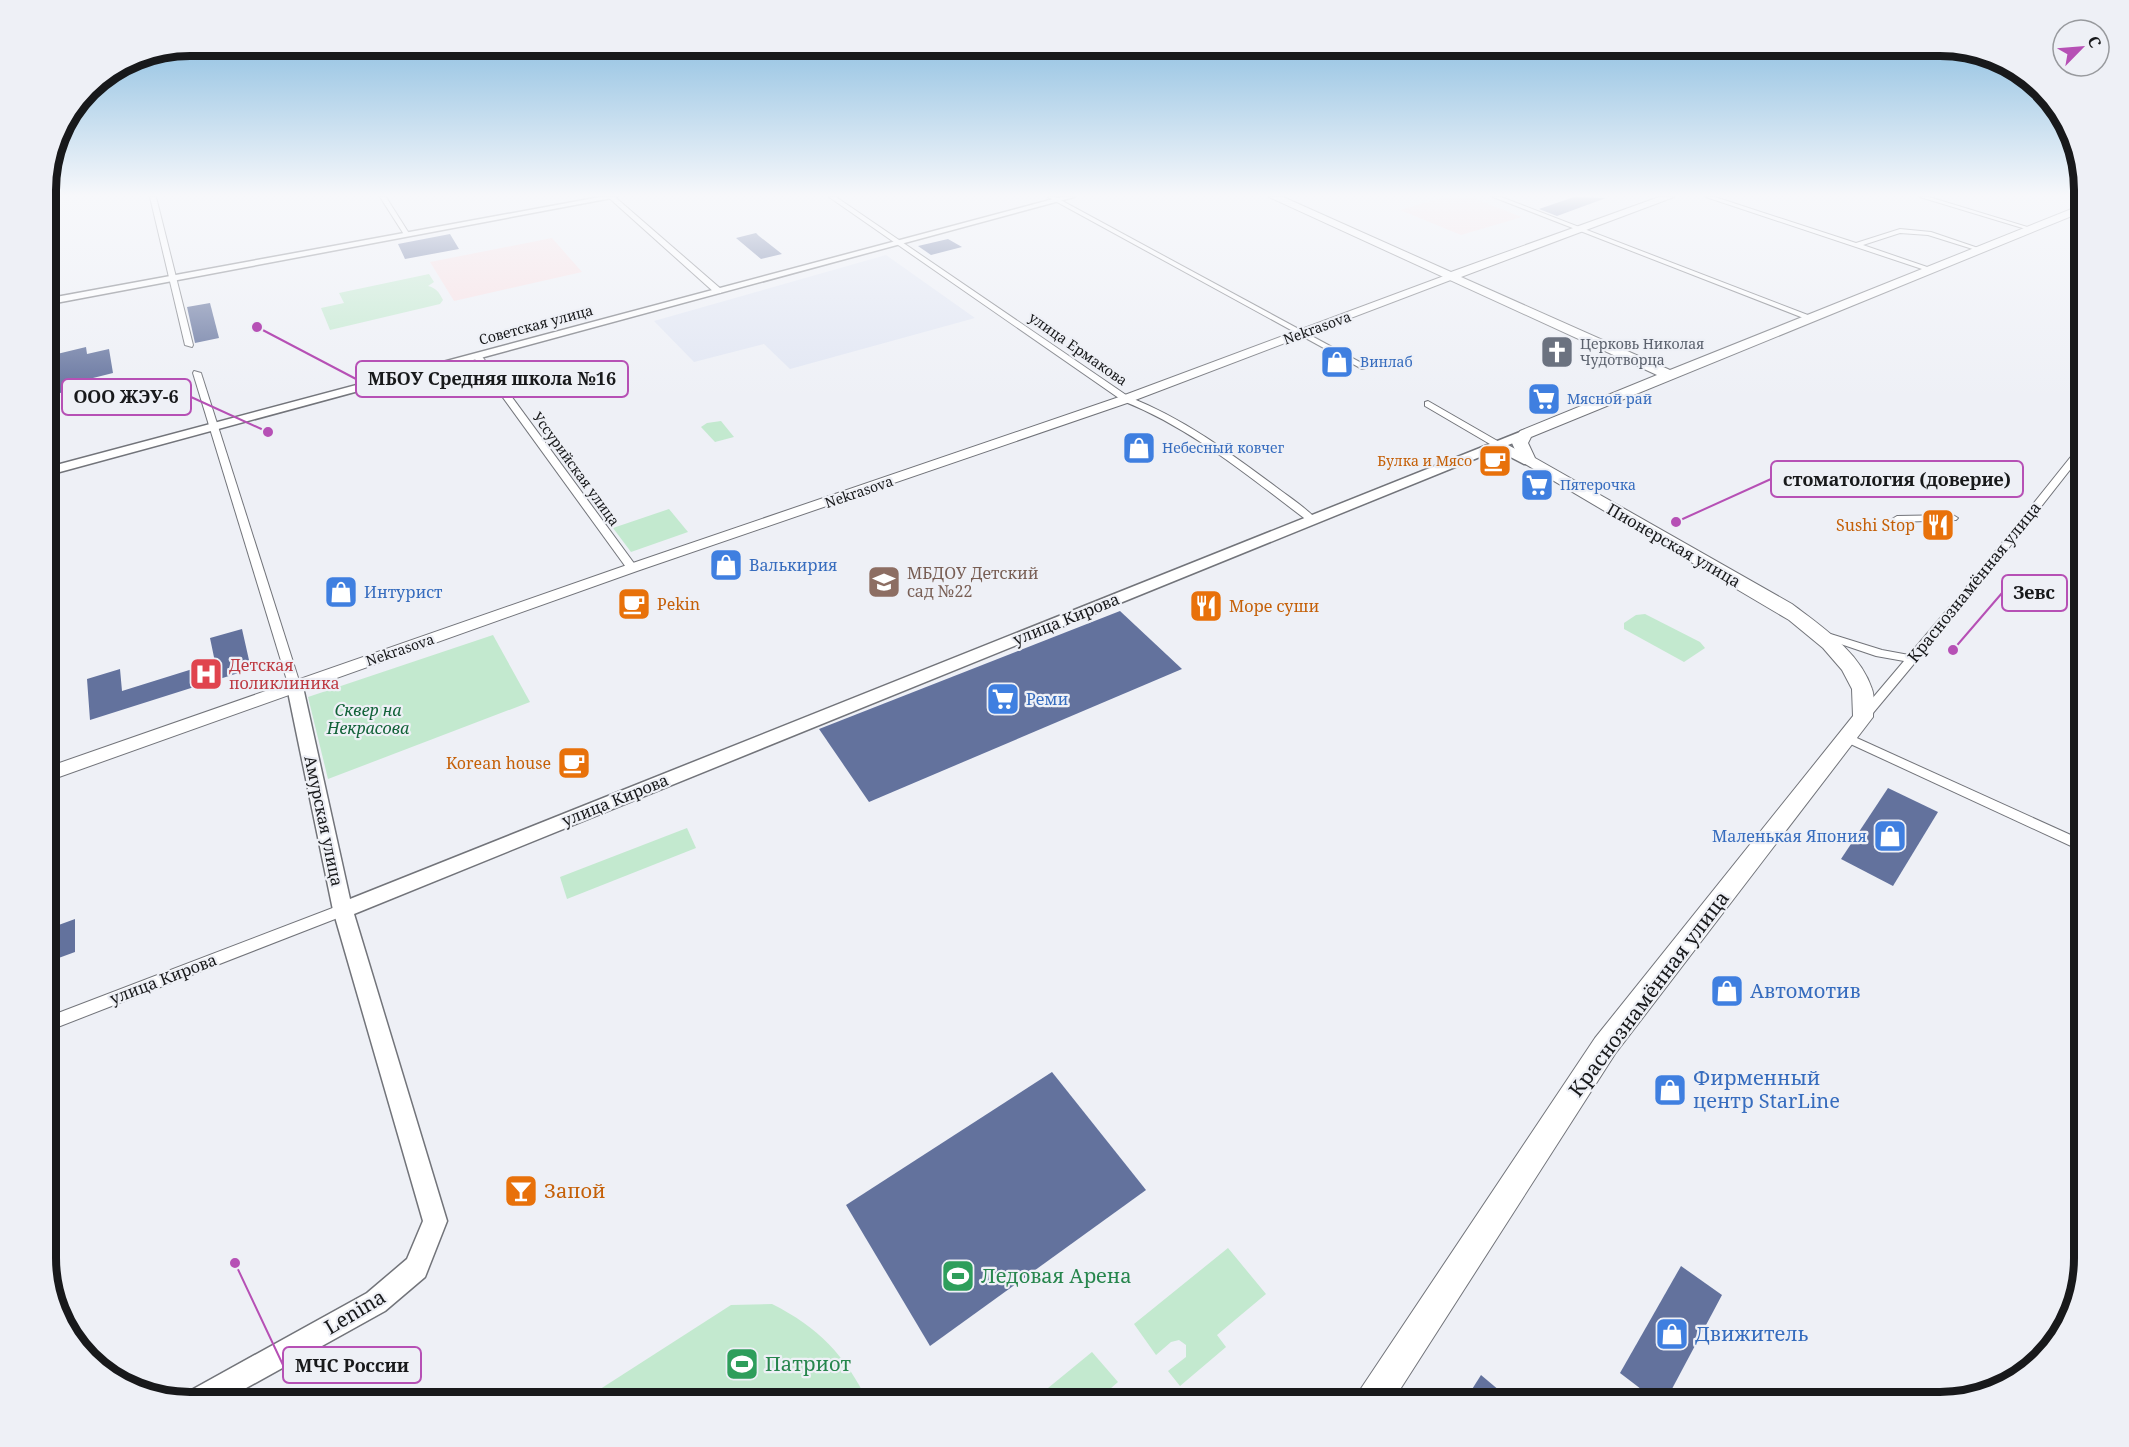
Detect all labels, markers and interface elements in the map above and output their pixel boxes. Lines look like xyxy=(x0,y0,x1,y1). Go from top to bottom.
north arrow xyxy=(2051,18,2111,78)
text: С xyxy=(2082,32,2107,51)
street label: Советская улица xyxy=(477,300,595,349)
street label: Nekrasova xyxy=(1280,306,1354,349)
street label: улица Ермакова xyxy=(1025,307,1131,390)
church icon: Церковь Николая Чудотворца xyxy=(1539,334,1575,370)
place label: Церковь Николая Чудотворца xyxy=(1580,334,1704,369)
shop icon: Винлаб xyxy=(1319,344,1355,380)
place label: Винлаб xyxy=(1360,352,1413,371)
callout: МБОУ Средняя школа №16 xyxy=(356,361,628,397)
text: МБОУ Средняя школа №16 xyxy=(368,366,616,390)
callout: ООО ЖЭУ-6 xyxy=(62,379,191,415)
supermarket icon: Мясной рай xyxy=(1526,381,1562,417)
text: ООО ЖЭУ-6 xyxy=(73,384,179,408)
place label: Мясной рай xyxy=(1567,389,1652,408)
street label: Уссурийская улица xyxy=(529,408,624,530)
shop icon: Небесный ковчег xyxy=(1121,430,1157,466)
place label: Небесный ковчег xyxy=(1162,438,1285,457)
cafe icon: Булка и Мясо xyxy=(1477,443,1513,479)
place label: Булка и Мясо xyxy=(1377,451,1472,470)
callout: стоматология (доверие) xyxy=(1771,461,2023,497)
supermarket icon: Пятерочка xyxy=(1519,467,1555,503)
text: стоматология (доверие) xyxy=(1783,467,2011,491)
street label: Nekrasova xyxy=(822,471,896,512)
place label: Пятерочка xyxy=(1560,475,1636,494)
street label: Краснознамённая улица xyxy=(1902,497,2046,667)
street label: Пионерская улица xyxy=(1603,498,1745,592)
restaurant icon: Sushi Stop xyxy=(1920,507,1956,543)
place label: Sushi Stop xyxy=(1836,514,1915,536)
shop icon: Валькирия xyxy=(708,547,744,583)
place label: Валькирия xyxy=(749,554,837,576)
place label: МБДОУ Детский сад №22 xyxy=(907,562,1039,602)
school or university icon: МБДОУ Детский сад №22 xyxy=(866,564,902,600)
shop icon: Интурист xyxy=(323,574,359,610)
callout: Зевс xyxy=(2002,575,2067,611)
text: Зевс xyxy=(2013,580,2055,604)
place label: Интурист xyxy=(364,581,443,603)
cafe icon: Pekin xyxy=(616,586,652,622)
street label: улица Кирова xyxy=(1009,588,1123,650)
restaurant icon: Море суши xyxy=(1188,588,1224,624)
place label: Pekin xyxy=(657,593,700,615)
place label: Море суши xyxy=(1229,595,1319,617)
street label: Nekrasova xyxy=(363,629,437,670)
place label: Детская поликлиника xyxy=(229,654,340,694)
hospital icon: Детская поликлиника xyxy=(188,656,224,692)
supermarket icon: Реми xyxy=(985,681,1021,717)
place label: Реми xyxy=(1026,688,1069,710)
park label: Сквер на Некрасова xyxy=(326,699,409,739)
cafe icon: Korean house xyxy=(556,745,592,781)
place label: Korean house xyxy=(446,752,551,774)
street label: Амурская улица xyxy=(299,754,349,888)
street label: улица Кирова xyxy=(558,769,672,831)
shop icon: Маленькая Япония xyxy=(1872,818,1908,854)
place label: Маленькая Япония xyxy=(1712,825,1867,847)
street label: Краснознамённая улица xyxy=(1562,885,1735,1102)
street label: улица Кирова xyxy=(106,948,220,1010)
shop icon: Автомотив xyxy=(1709,973,1745,1009)
place label: Автомотив xyxy=(1750,977,1861,1004)
place label: Фирменный центр StarLine xyxy=(1693,1064,1840,1114)
shop icon: Фирменный центр StarLine xyxy=(1652,1072,1688,1108)
bar icon: Запой xyxy=(503,1173,539,1209)
place label: Запой xyxy=(544,1177,606,1204)
sports icon: Ледовая Арена xyxy=(940,1258,976,1294)
place label: Ледовая Арена xyxy=(981,1262,1132,1289)
street label: Lenina xyxy=(319,1283,390,1340)
shop icon: Движитель xyxy=(1654,1316,1690,1352)
place label: Движитель xyxy=(1695,1320,1808,1347)
sports icon: Патриот xyxy=(724,1346,760,1382)
callout: МЧС России xyxy=(283,1347,421,1383)
place label: Патриот xyxy=(765,1350,852,1377)
text: МЧС России xyxy=(295,1353,409,1377)

